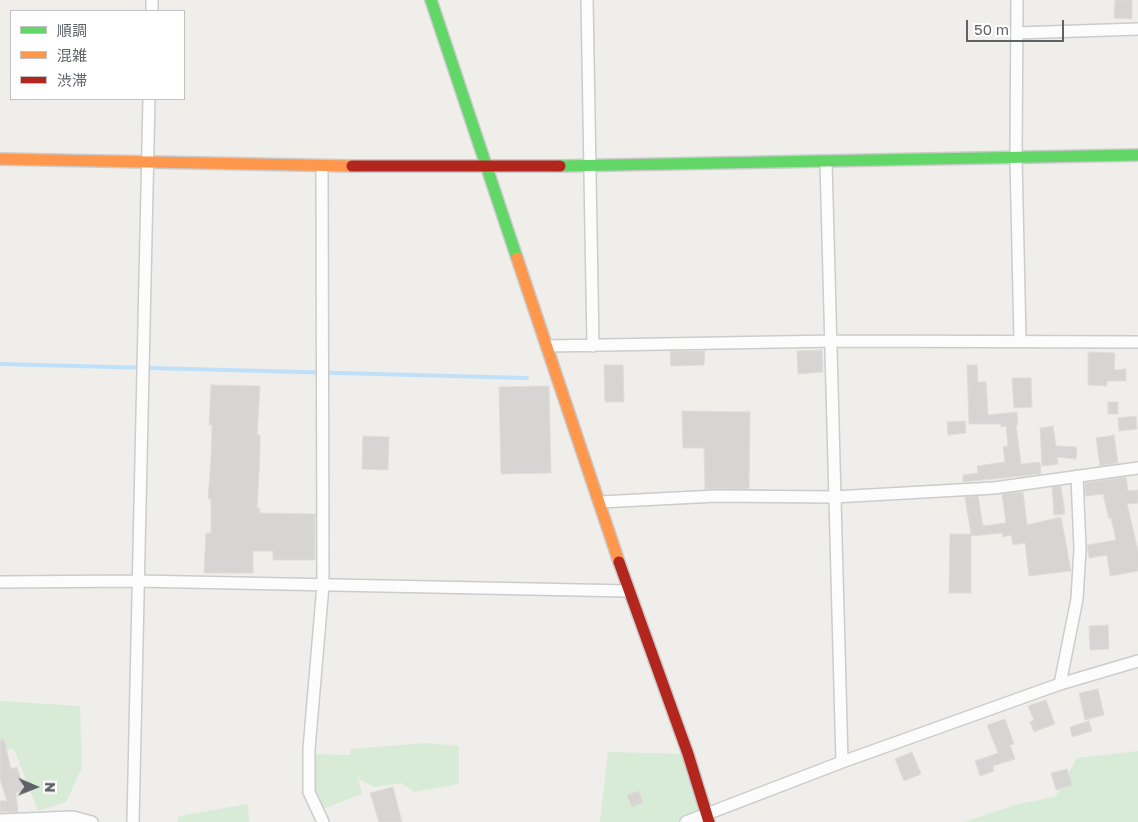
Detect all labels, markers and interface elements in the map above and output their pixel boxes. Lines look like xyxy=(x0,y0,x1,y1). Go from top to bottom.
legend xyxy=(10,10,185,100)
scale bar xyxy=(968,10,1066,42)
text: 50 m xyxy=(974,20,1009,38)
text: 順調 xyxy=(57,21,87,39)
text: 混雑 xyxy=(57,46,87,64)
text: 渋滞 xyxy=(57,71,87,89)
north arrow xyxy=(10,762,60,812)
text: N xyxy=(42,782,59,793)

